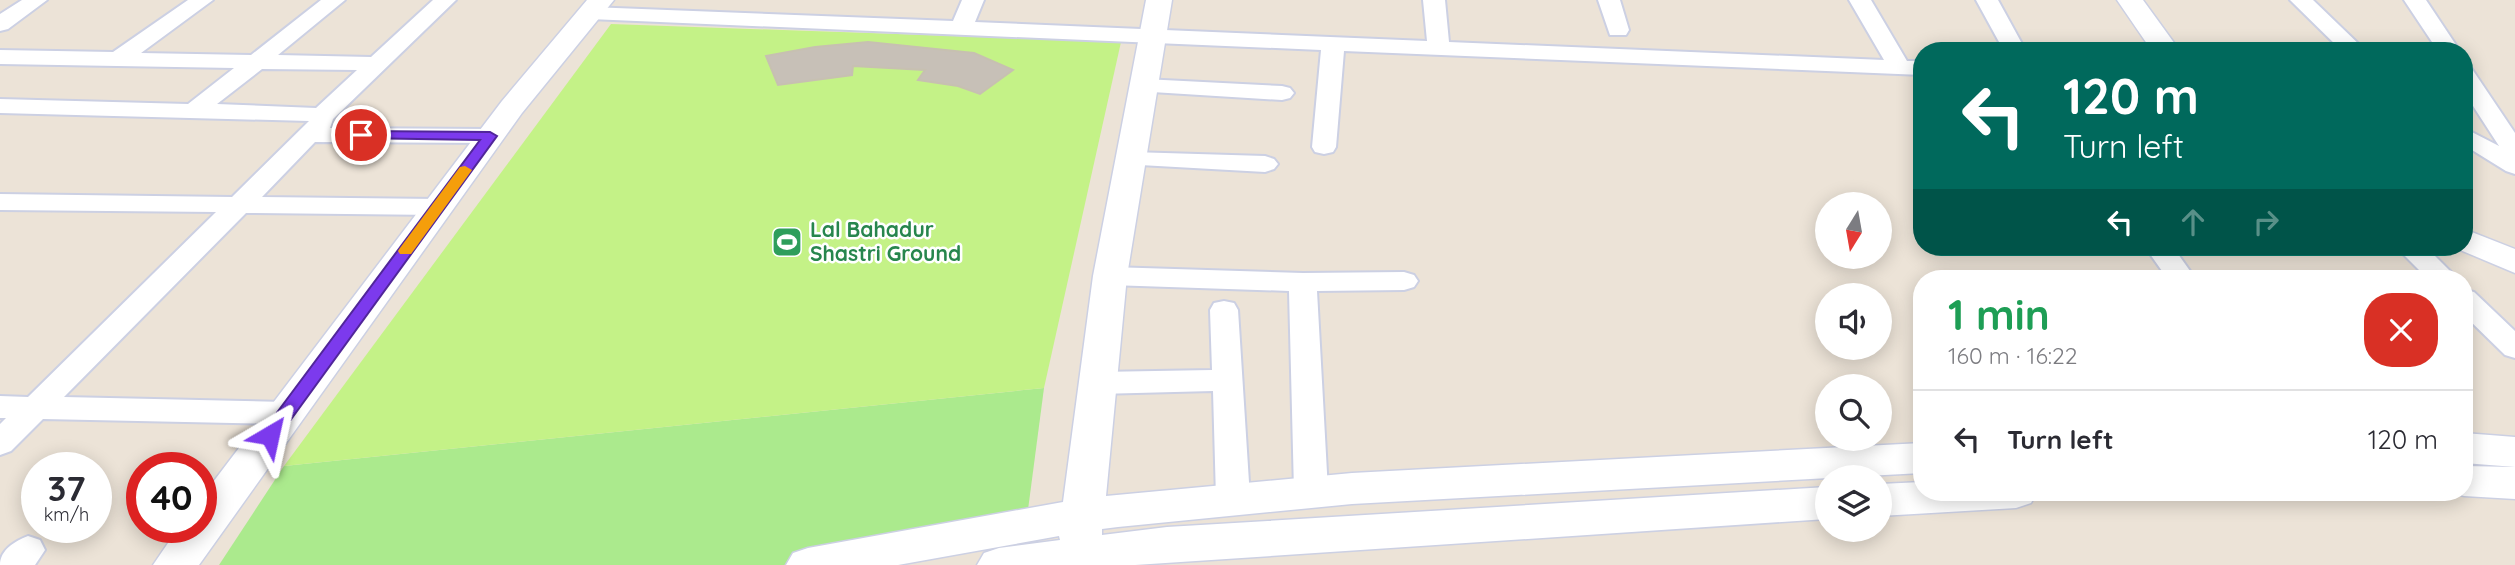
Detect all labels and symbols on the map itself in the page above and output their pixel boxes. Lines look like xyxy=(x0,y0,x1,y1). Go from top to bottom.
pin xyxy=(331,105,391,165)
north arrow xyxy=(1815,192,1892,270)
place label: Lal Bahadur Shastri Ground xyxy=(810,216,961,266)
sports icon: Lal Bahadur Shastri Ground xyxy=(770,225,804,259)
position arrow xyxy=(233,398,307,472)
speed limit sign: 40 xyxy=(126,452,217,543)

